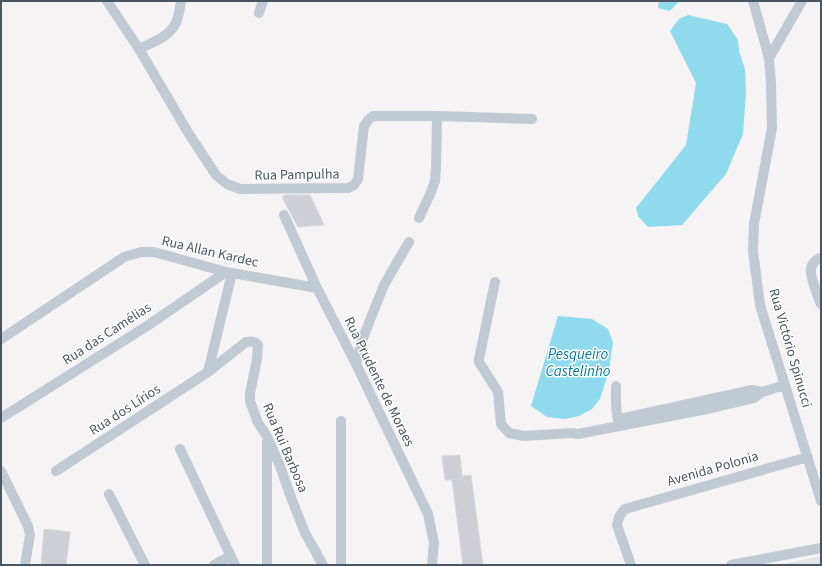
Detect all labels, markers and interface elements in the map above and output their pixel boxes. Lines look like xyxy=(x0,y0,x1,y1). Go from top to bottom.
street label: Rua Pampulha xyxy=(254,164,340,186)
street label: Rua Allan Kardec xyxy=(160,231,261,273)
street label: Rua Victório Spinucci xyxy=(763,286,817,410)
street label: Rua das Camélias xyxy=(59,298,156,370)
street label: Rua Prudente de Moraes xyxy=(339,314,419,450)
water label: Pesqueiro Castelinho xyxy=(546,344,611,382)
street label: Rua dos Lírios xyxy=(85,379,165,441)
street label: Rua Rui Barbosa xyxy=(257,400,313,496)
street label: Avenida Polonia xyxy=(665,446,761,492)

